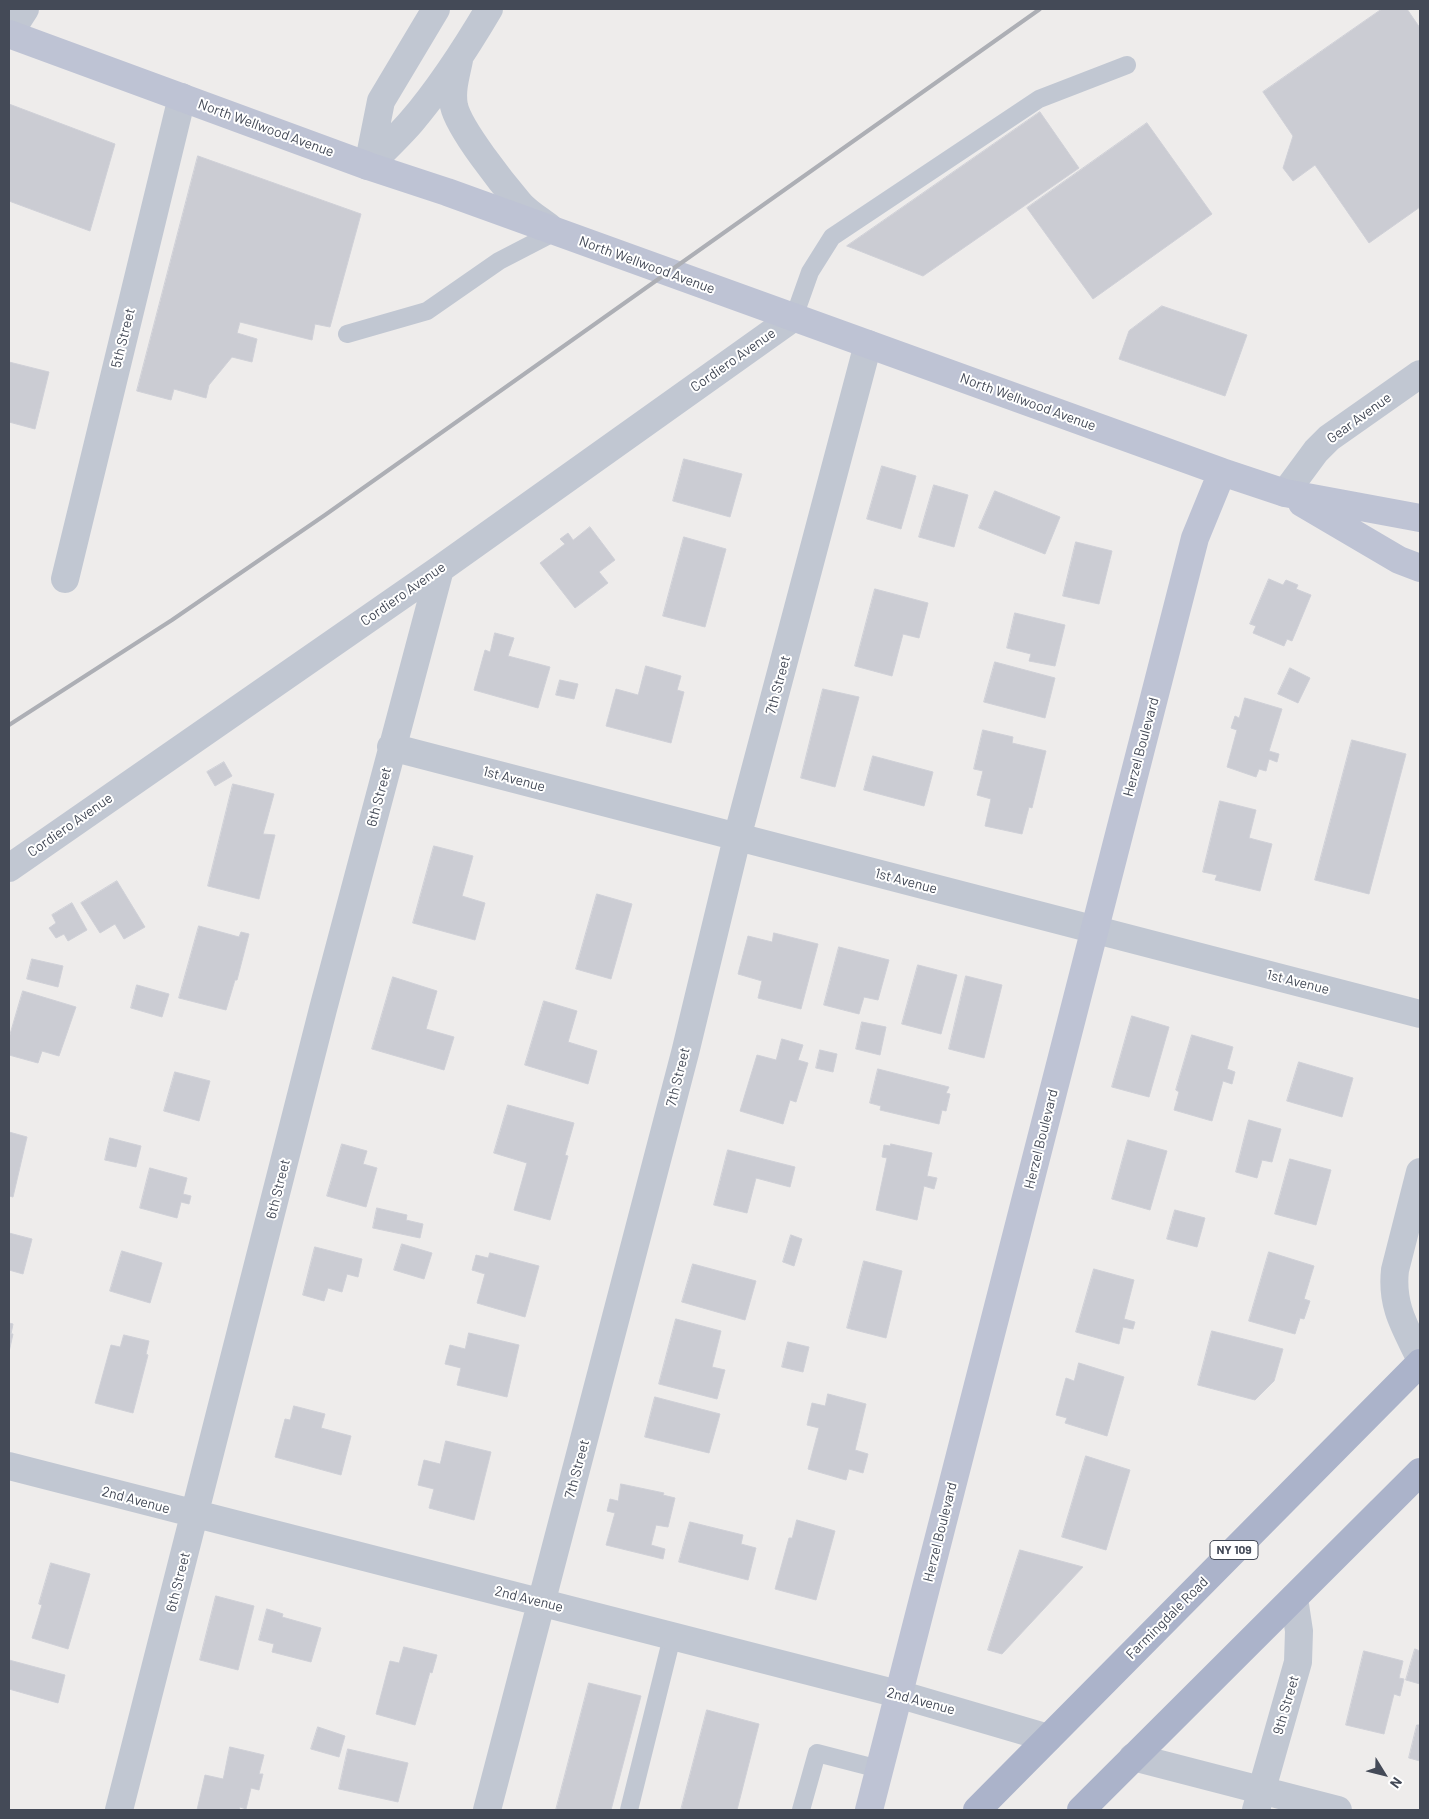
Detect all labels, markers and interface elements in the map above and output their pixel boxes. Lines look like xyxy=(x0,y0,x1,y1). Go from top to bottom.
street label: North Wellwood Avenue xyxy=(196,96,336,160)
street label: North Wellwood Avenue xyxy=(577,233,717,297)
street label: 5th Street xyxy=(107,306,139,370)
street label: Cordiero Avenue xyxy=(687,325,779,395)
street label: North Wellwood Avenue xyxy=(958,370,1098,434)
street label: Gear Avenue xyxy=(1324,389,1394,447)
street label: Cordiero Avenue xyxy=(357,559,449,629)
street label: 7th Street xyxy=(762,654,794,716)
street label: Herzel Boulevard xyxy=(1120,695,1162,799)
street label: 1st Avenue xyxy=(481,763,547,795)
street label: 6th Street xyxy=(363,765,395,829)
street label: Cordiero Avenue xyxy=(24,790,116,860)
street label: 1st Avenue xyxy=(873,865,939,897)
street label: 1st Avenue xyxy=(1265,966,1331,998)
street label: 7th Street xyxy=(663,1046,693,1108)
street label: Herzel Boulevard xyxy=(1020,1087,1062,1191)
street label: 6th Street xyxy=(262,1157,294,1221)
street label: 7th Street xyxy=(561,1438,593,1500)
street label: Herzel Boulevard xyxy=(919,1480,961,1584)
street label: 2nd Avenue xyxy=(100,1483,172,1517)
road number: NY 109 xyxy=(1210,1540,1258,1560)
street label: 6th Street xyxy=(162,1550,194,1614)
street label: Farmingdale Road xyxy=(1122,1573,1212,1663)
street label: 2nd Avenue xyxy=(493,1582,565,1616)
street label: 9th Street xyxy=(1270,1673,1302,1737)
street label: 2nd Avenue xyxy=(885,1684,957,1718)
north arrow xyxy=(1359,1749,1409,1799)
text: N xyxy=(1387,1774,1406,1792)

